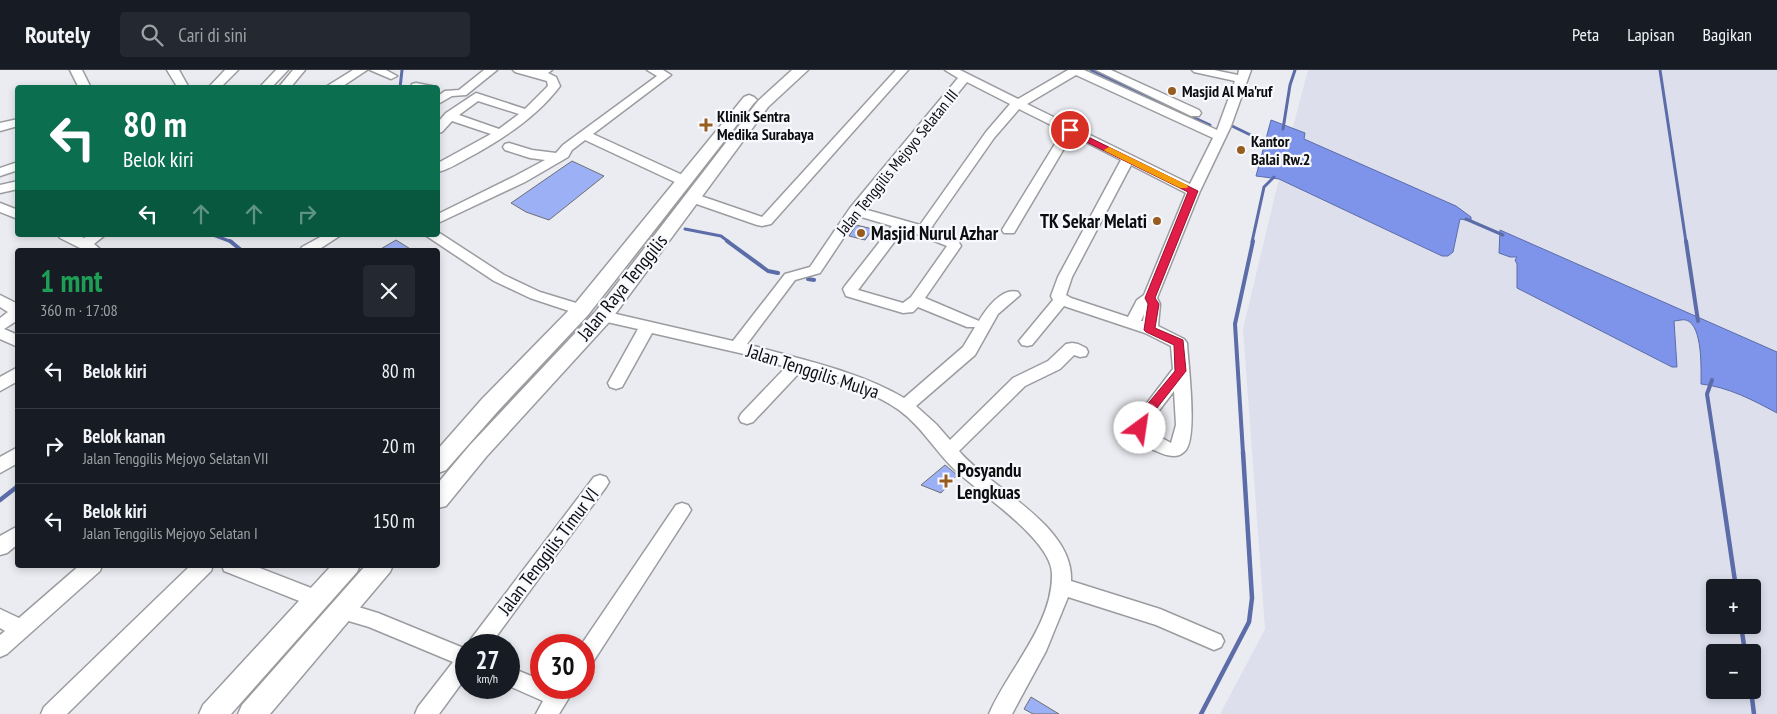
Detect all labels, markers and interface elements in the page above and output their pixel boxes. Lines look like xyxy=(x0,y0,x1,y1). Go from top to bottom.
search box xyxy=(120,12,470,57)
text: Routely xyxy=(25,19,90,50)
icon: search xyxy=(138,21,166,49)
text: Cari di sini xyxy=(178,23,247,47)
text: Peta xyxy=(1572,23,1599,46)
text: Lapisan xyxy=(1627,23,1675,46)
text: Bagikan xyxy=(1703,23,1752,46)
place label: Masjid Al Ma'ruf xyxy=(1182,81,1273,101)
street label: Jalan Tenggilis Mejoyo Selatan III xyxy=(831,85,962,240)
marker: Masjid Al Ma'ruf xyxy=(1166,85,1178,97)
text: 80 m xyxy=(123,101,187,147)
icon: left xyxy=(40,105,105,170)
place label: Klinik Sentra Medika Surabaya xyxy=(717,106,814,144)
pin xyxy=(1049,109,1091,151)
icon: arrive xyxy=(1056,116,1084,144)
marker: Klinik Sentra Medika Surabaya xyxy=(699,118,713,132)
place label: Kantor Balai Rw.2 xyxy=(1251,131,1310,169)
marker: Kantor Balai Rw.2 xyxy=(1235,144,1247,156)
text: Belok kiri xyxy=(123,145,194,173)
icon: left xyxy=(134,200,162,228)
icon: ahead xyxy=(187,200,215,228)
icon: ahead xyxy=(240,200,268,228)
icon: right xyxy=(293,200,321,228)
place label: TK Sekar Melati xyxy=(1040,209,1147,233)
marker: TK Sekar Melati xyxy=(1151,215,1163,227)
place label: Masjid Nurul Azhar xyxy=(871,221,999,245)
marker: Masjid Nurul Azhar xyxy=(855,227,867,239)
street label: Jalan Raya Tenggilis xyxy=(571,229,672,346)
text: 1 mnt xyxy=(40,261,103,300)
button: close xyxy=(363,265,415,317)
text: 360 m · 17:08 xyxy=(40,300,118,320)
street label: Jalan Tenggilis Mulya xyxy=(743,338,882,404)
icon: left xyxy=(40,357,68,385)
text: Belok kiri xyxy=(83,359,147,383)
text: 80 m xyxy=(382,359,415,383)
position arrow xyxy=(1113,401,1165,453)
text: Belok kanan xyxy=(83,424,165,448)
icon: right xyxy=(40,432,68,460)
text: 20 m xyxy=(382,434,415,458)
text: Jalan Tenggilis Mejoyo Selatan VII xyxy=(83,448,268,468)
place label: Posyandu Lengkuas xyxy=(957,458,1022,504)
marker: Posyandu Lengkuas xyxy=(939,474,953,488)
street label: Jalan Tenggilis Timur VI xyxy=(492,483,604,620)
text: Belok kiri xyxy=(83,499,147,523)
icon: left xyxy=(40,507,68,535)
text: 150 m xyxy=(373,509,415,533)
text: Jalan Tenggilis Mejoyo Selatan I xyxy=(83,523,258,543)
map controls xyxy=(1706,579,1761,699)
button: + xyxy=(1706,579,1761,634)
speed limit sign: 30 xyxy=(530,634,595,699)
text: 27 xyxy=(476,644,499,676)
button: − xyxy=(1706,644,1761,699)
text: km/h xyxy=(477,671,498,686)

